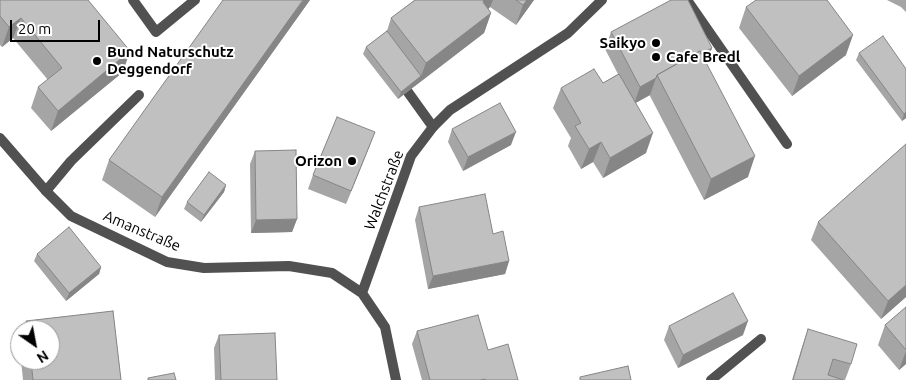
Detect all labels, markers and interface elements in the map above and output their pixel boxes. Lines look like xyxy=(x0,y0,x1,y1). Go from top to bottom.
scale bar xyxy=(12,10,102,42)
text: 20 m xyxy=(18,20,51,37)
place label: Saikyo xyxy=(600,34,646,52)
marker: Saikyo xyxy=(650,37,662,49)
place label: Bund Naturschutz Deggendorf xyxy=(107,43,234,78)
place label: Cafe Bredl xyxy=(666,48,740,66)
marker: Cafe Bredl xyxy=(650,51,662,63)
marker: Bund Naturschutz Deggendorf xyxy=(91,55,103,67)
street label: Walchstraße xyxy=(361,148,407,232)
place label: Orizon xyxy=(295,152,342,170)
marker: Orizon xyxy=(346,155,358,167)
street label: Amanstraße xyxy=(101,207,183,255)
north arrow xyxy=(10,320,60,370)
text: N xyxy=(34,347,51,366)

